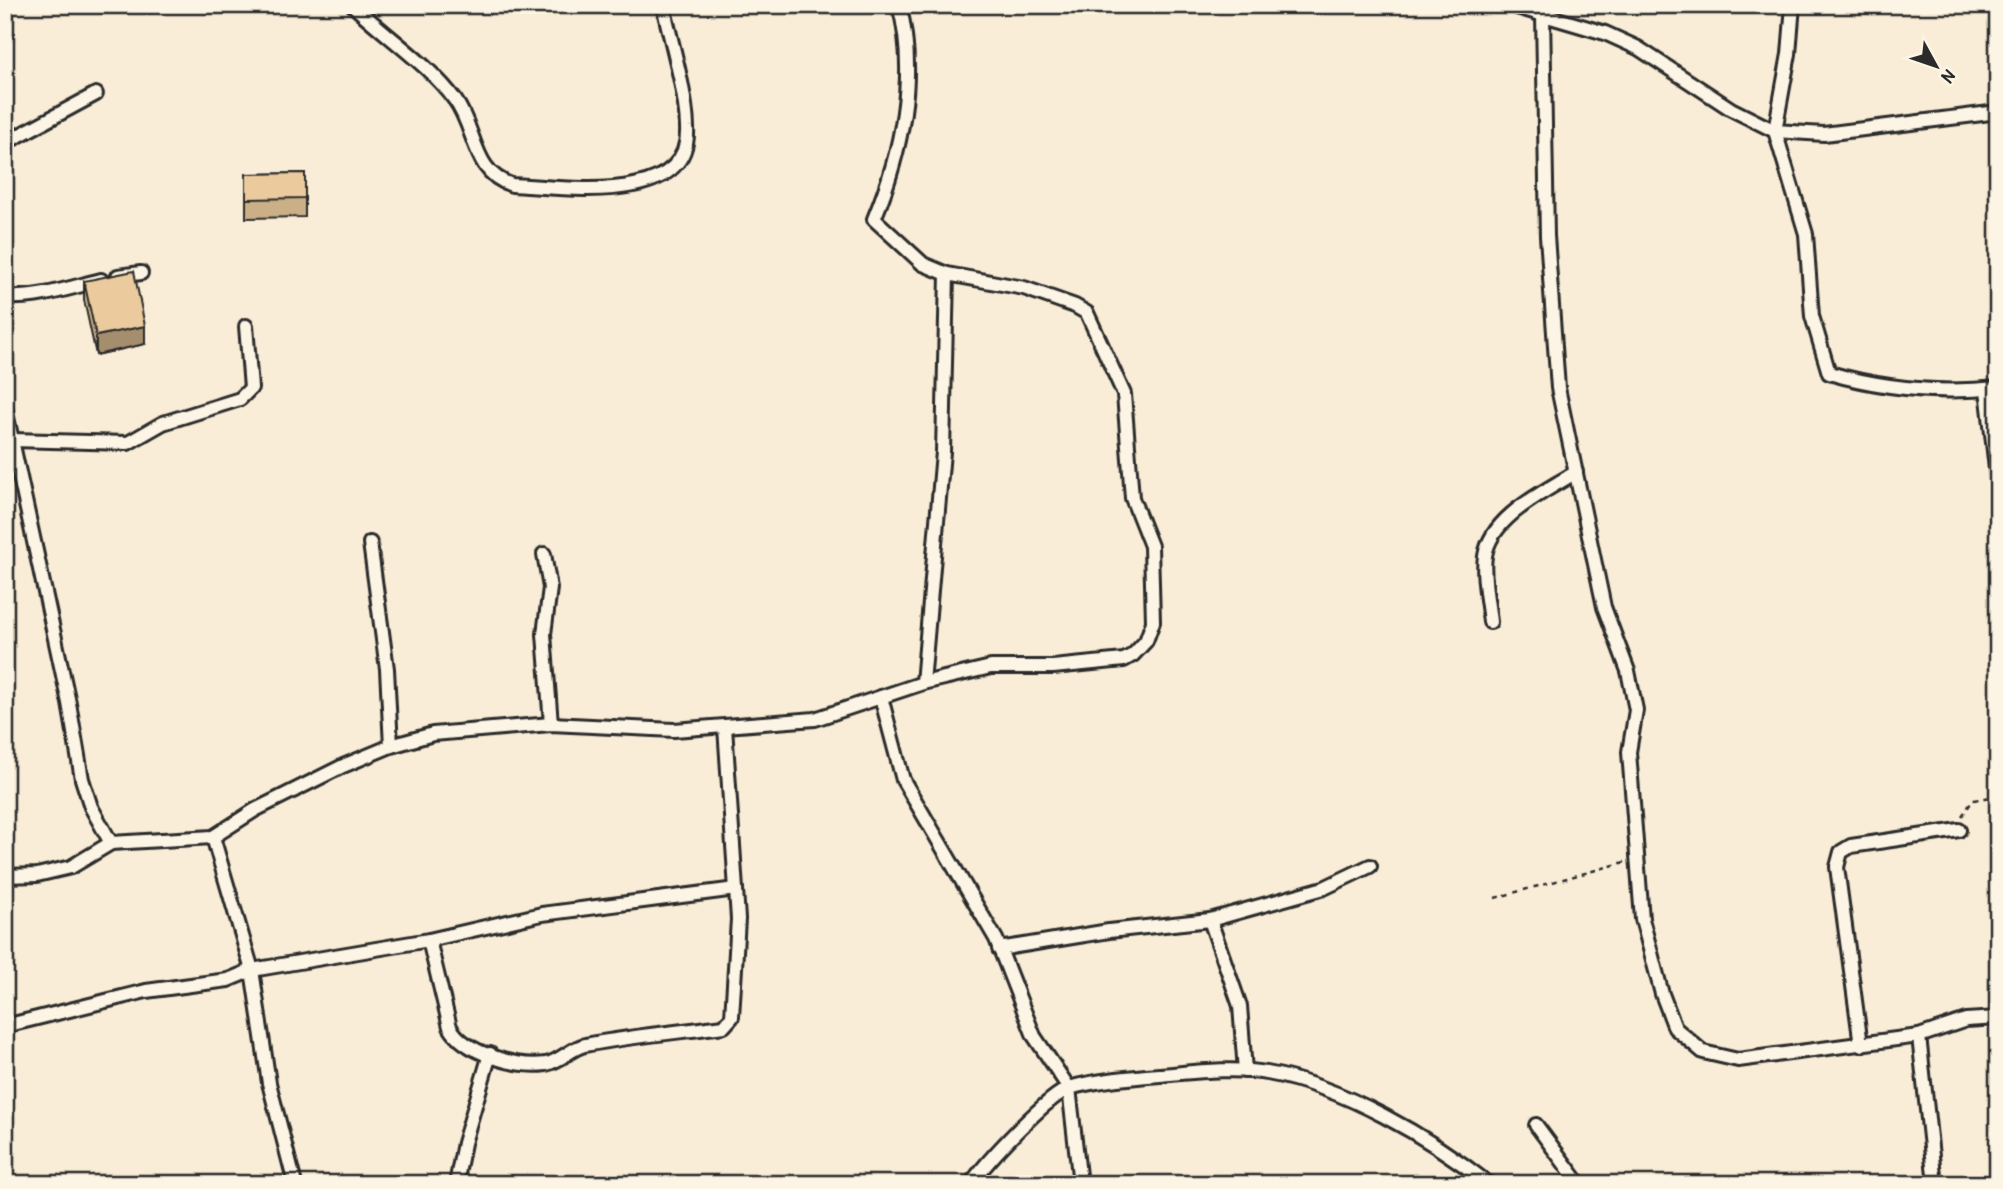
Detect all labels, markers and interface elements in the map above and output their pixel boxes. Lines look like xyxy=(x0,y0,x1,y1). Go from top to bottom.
north arrow xyxy=(1902,32,1972,102)
text: N xyxy=(1936,65,1962,89)

